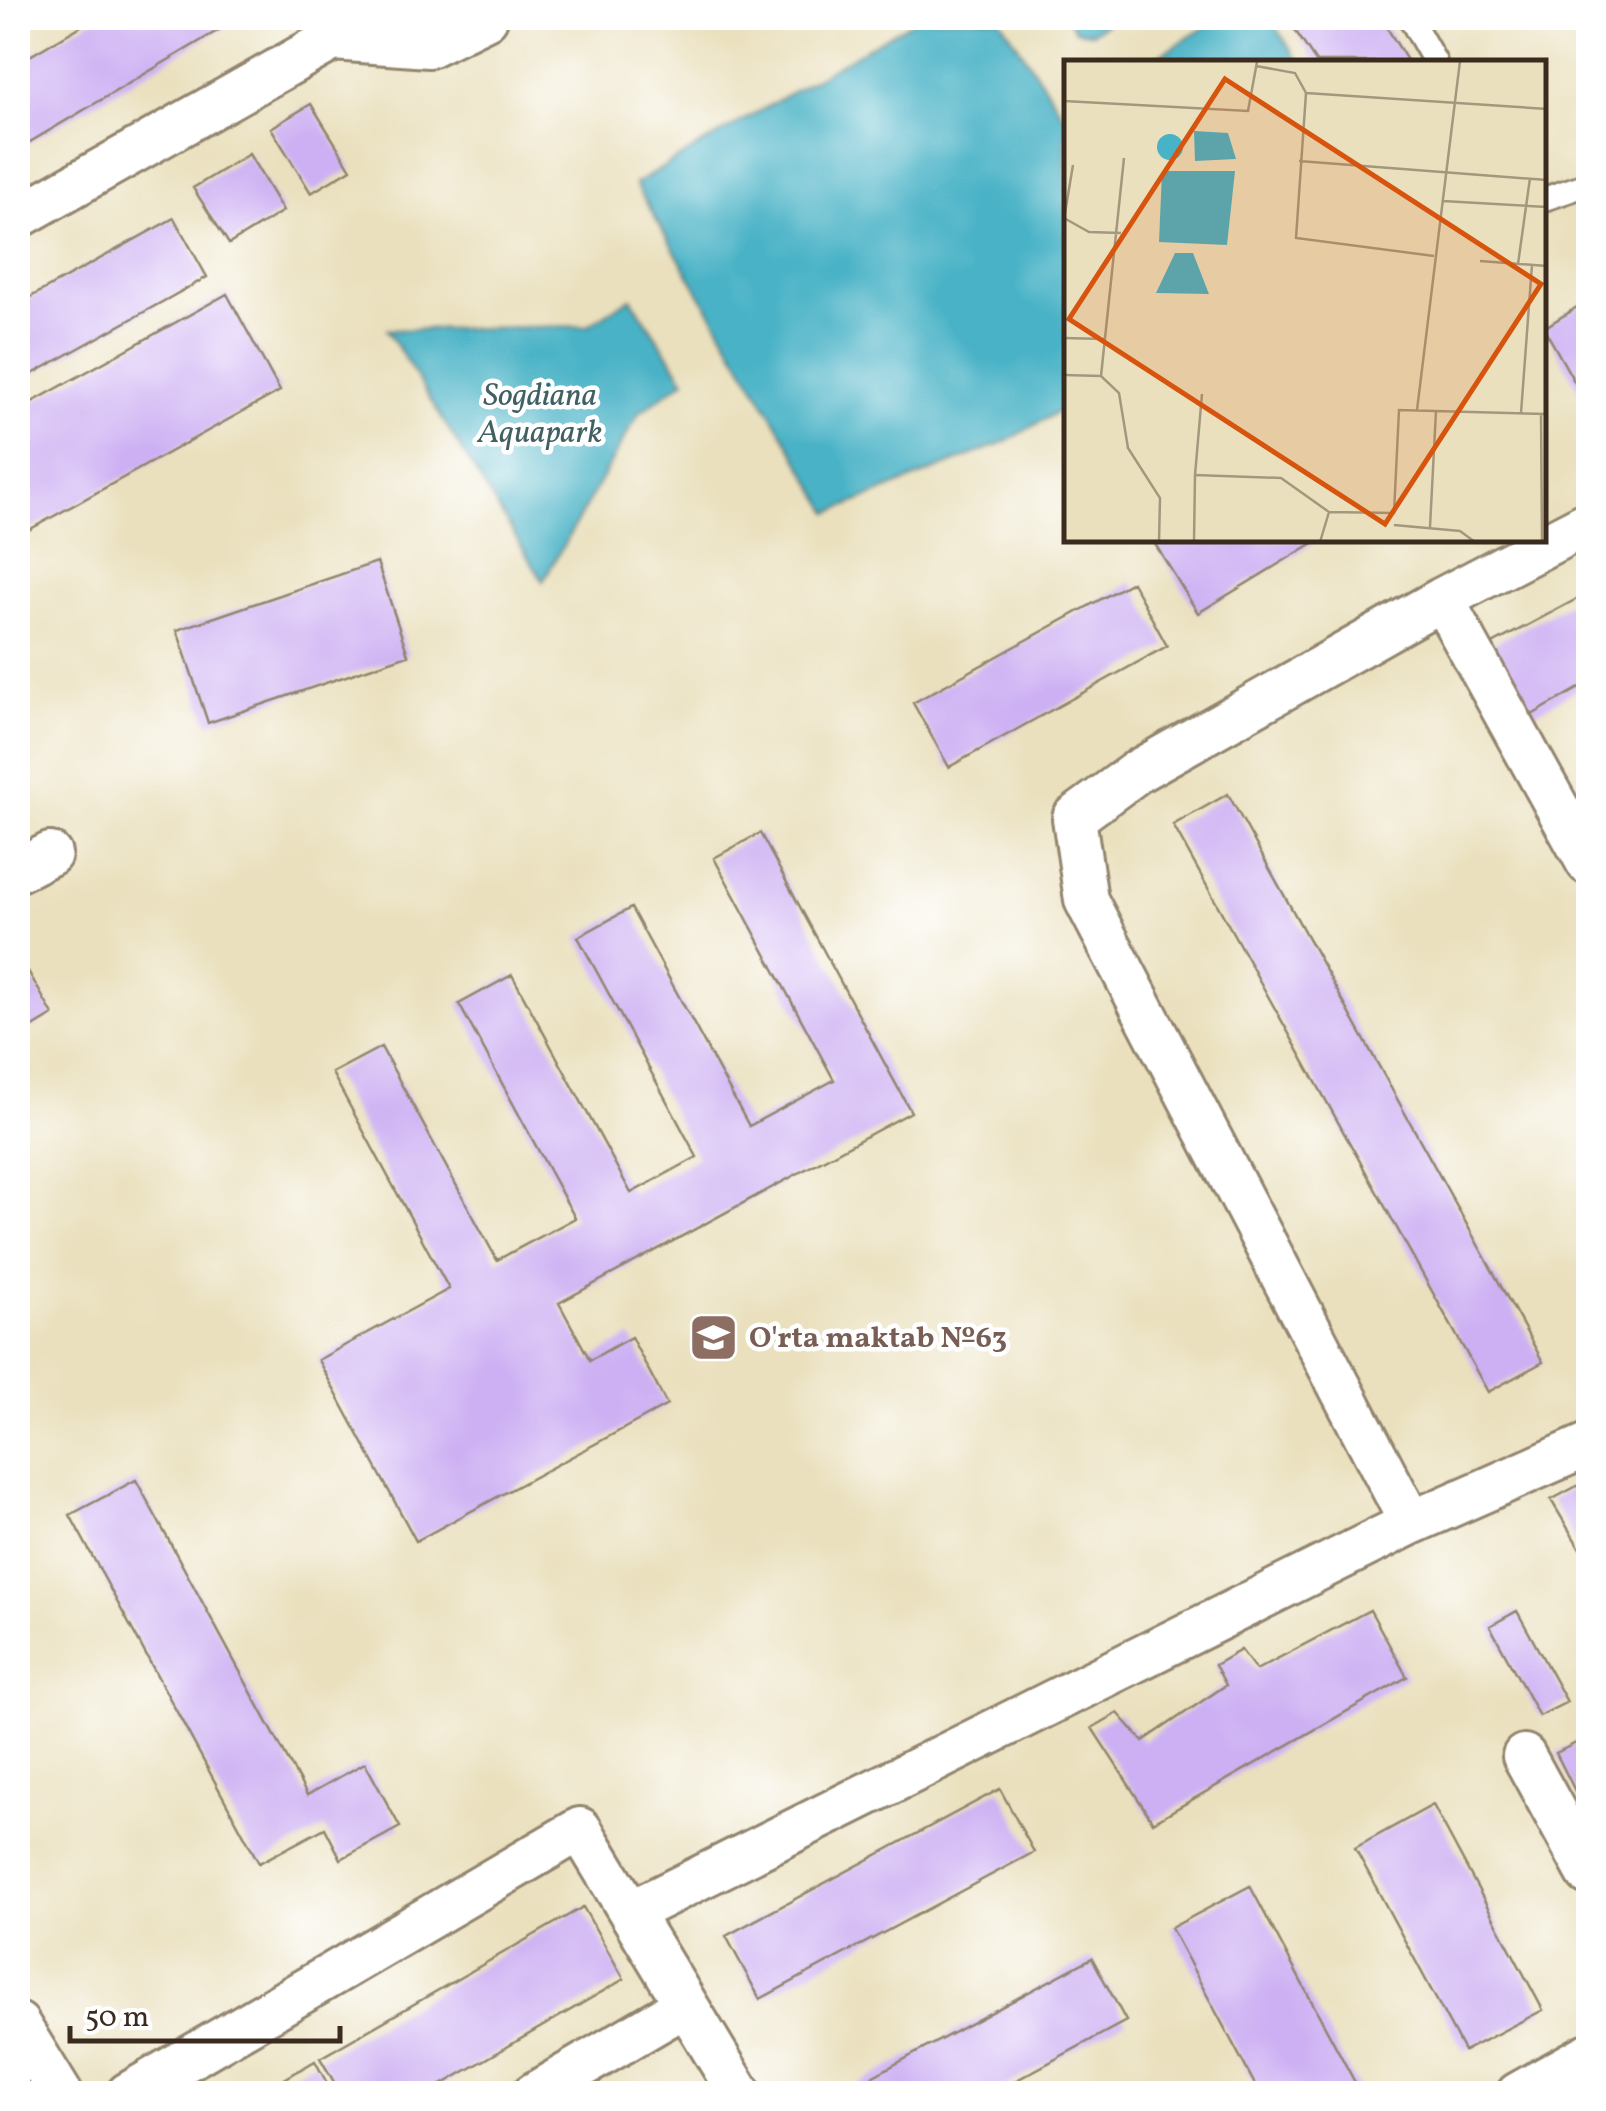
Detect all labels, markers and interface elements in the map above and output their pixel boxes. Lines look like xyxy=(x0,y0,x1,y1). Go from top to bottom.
inset map xyxy=(1064,60,1546,542)
water label: Sogdiana Aquapark xyxy=(477,375,602,456)
school or university icon: O'rta maktab №63 xyxy=(688,1311,740,1363)
place label: O'rta maktab №63 xyxy=(749,1318,1007,1360)
scale bar xyxy=(70,1981,340,2043)
text: 50 m xyxy=(85,1997,149,2039)

